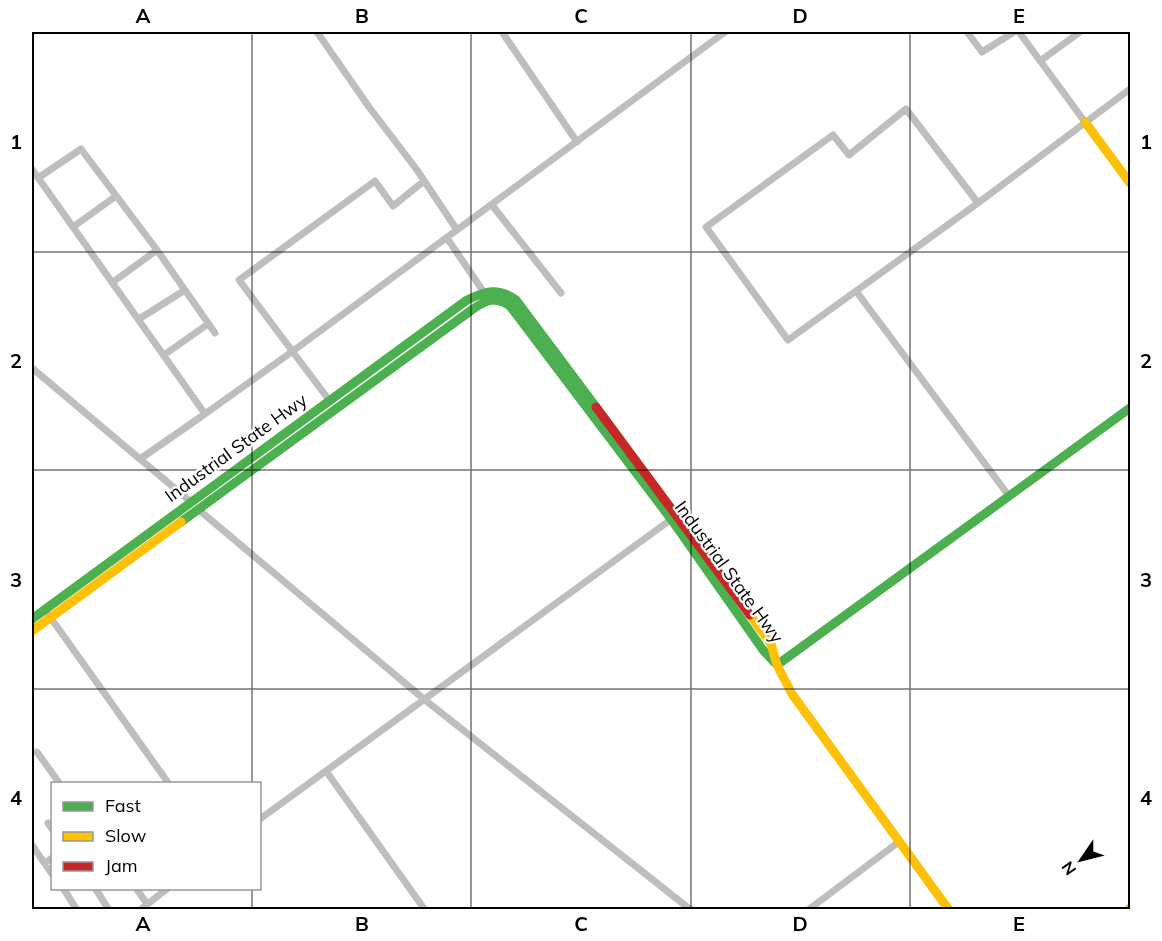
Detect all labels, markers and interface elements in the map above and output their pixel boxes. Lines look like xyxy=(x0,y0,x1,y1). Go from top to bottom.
text: A xyxy=(136,3,151,28)
text: B xyxy=(355,3,369,28)
text: C xyxy=(574,3,588,28)
text: D xyxy=(792,3,808,28)
text: E xyxy=(1013,3,1025,28)
text: 1 xyxy=(10,129,22,154)
text: 1 xyxy=(1140,129,1152,154)
text: 2 xyxy=(10,348,22,373)
text: 2 xyxy=(1140,348,1152,373)
street label: Industrial State Hwy xyxy=(160,388,312,507)
street label: Industrial State Hwy xyxy=(670,496,789,648)
text: 3 xyxy=(10,567,22,592)
text: 3 xyxy=(1140,567,1152,592)
legend xyxy=(51,782,261,890)
text: 4 xyxy=(10,785,22,810)
text: 4 xyxy=(1140,785,1152,810)
text: Fast xyxy=(105,794,141,817)
text: Slow xyxy=(105,824,147,847)
north arrow xyxy=(1051,830,1111,890)
text: Jam xyxy=(105,854,138,877)
text: N xyxy=(1057,858,1080,879)
text: A xyxy=(136,911,151,936)
text: B xyxy=(355,911,369,936)
text: C xyxy=(574,911,588,936)
text: D xyxy=(792,911,808,936)
text: E xyxy=(1013,911,1025,936)

